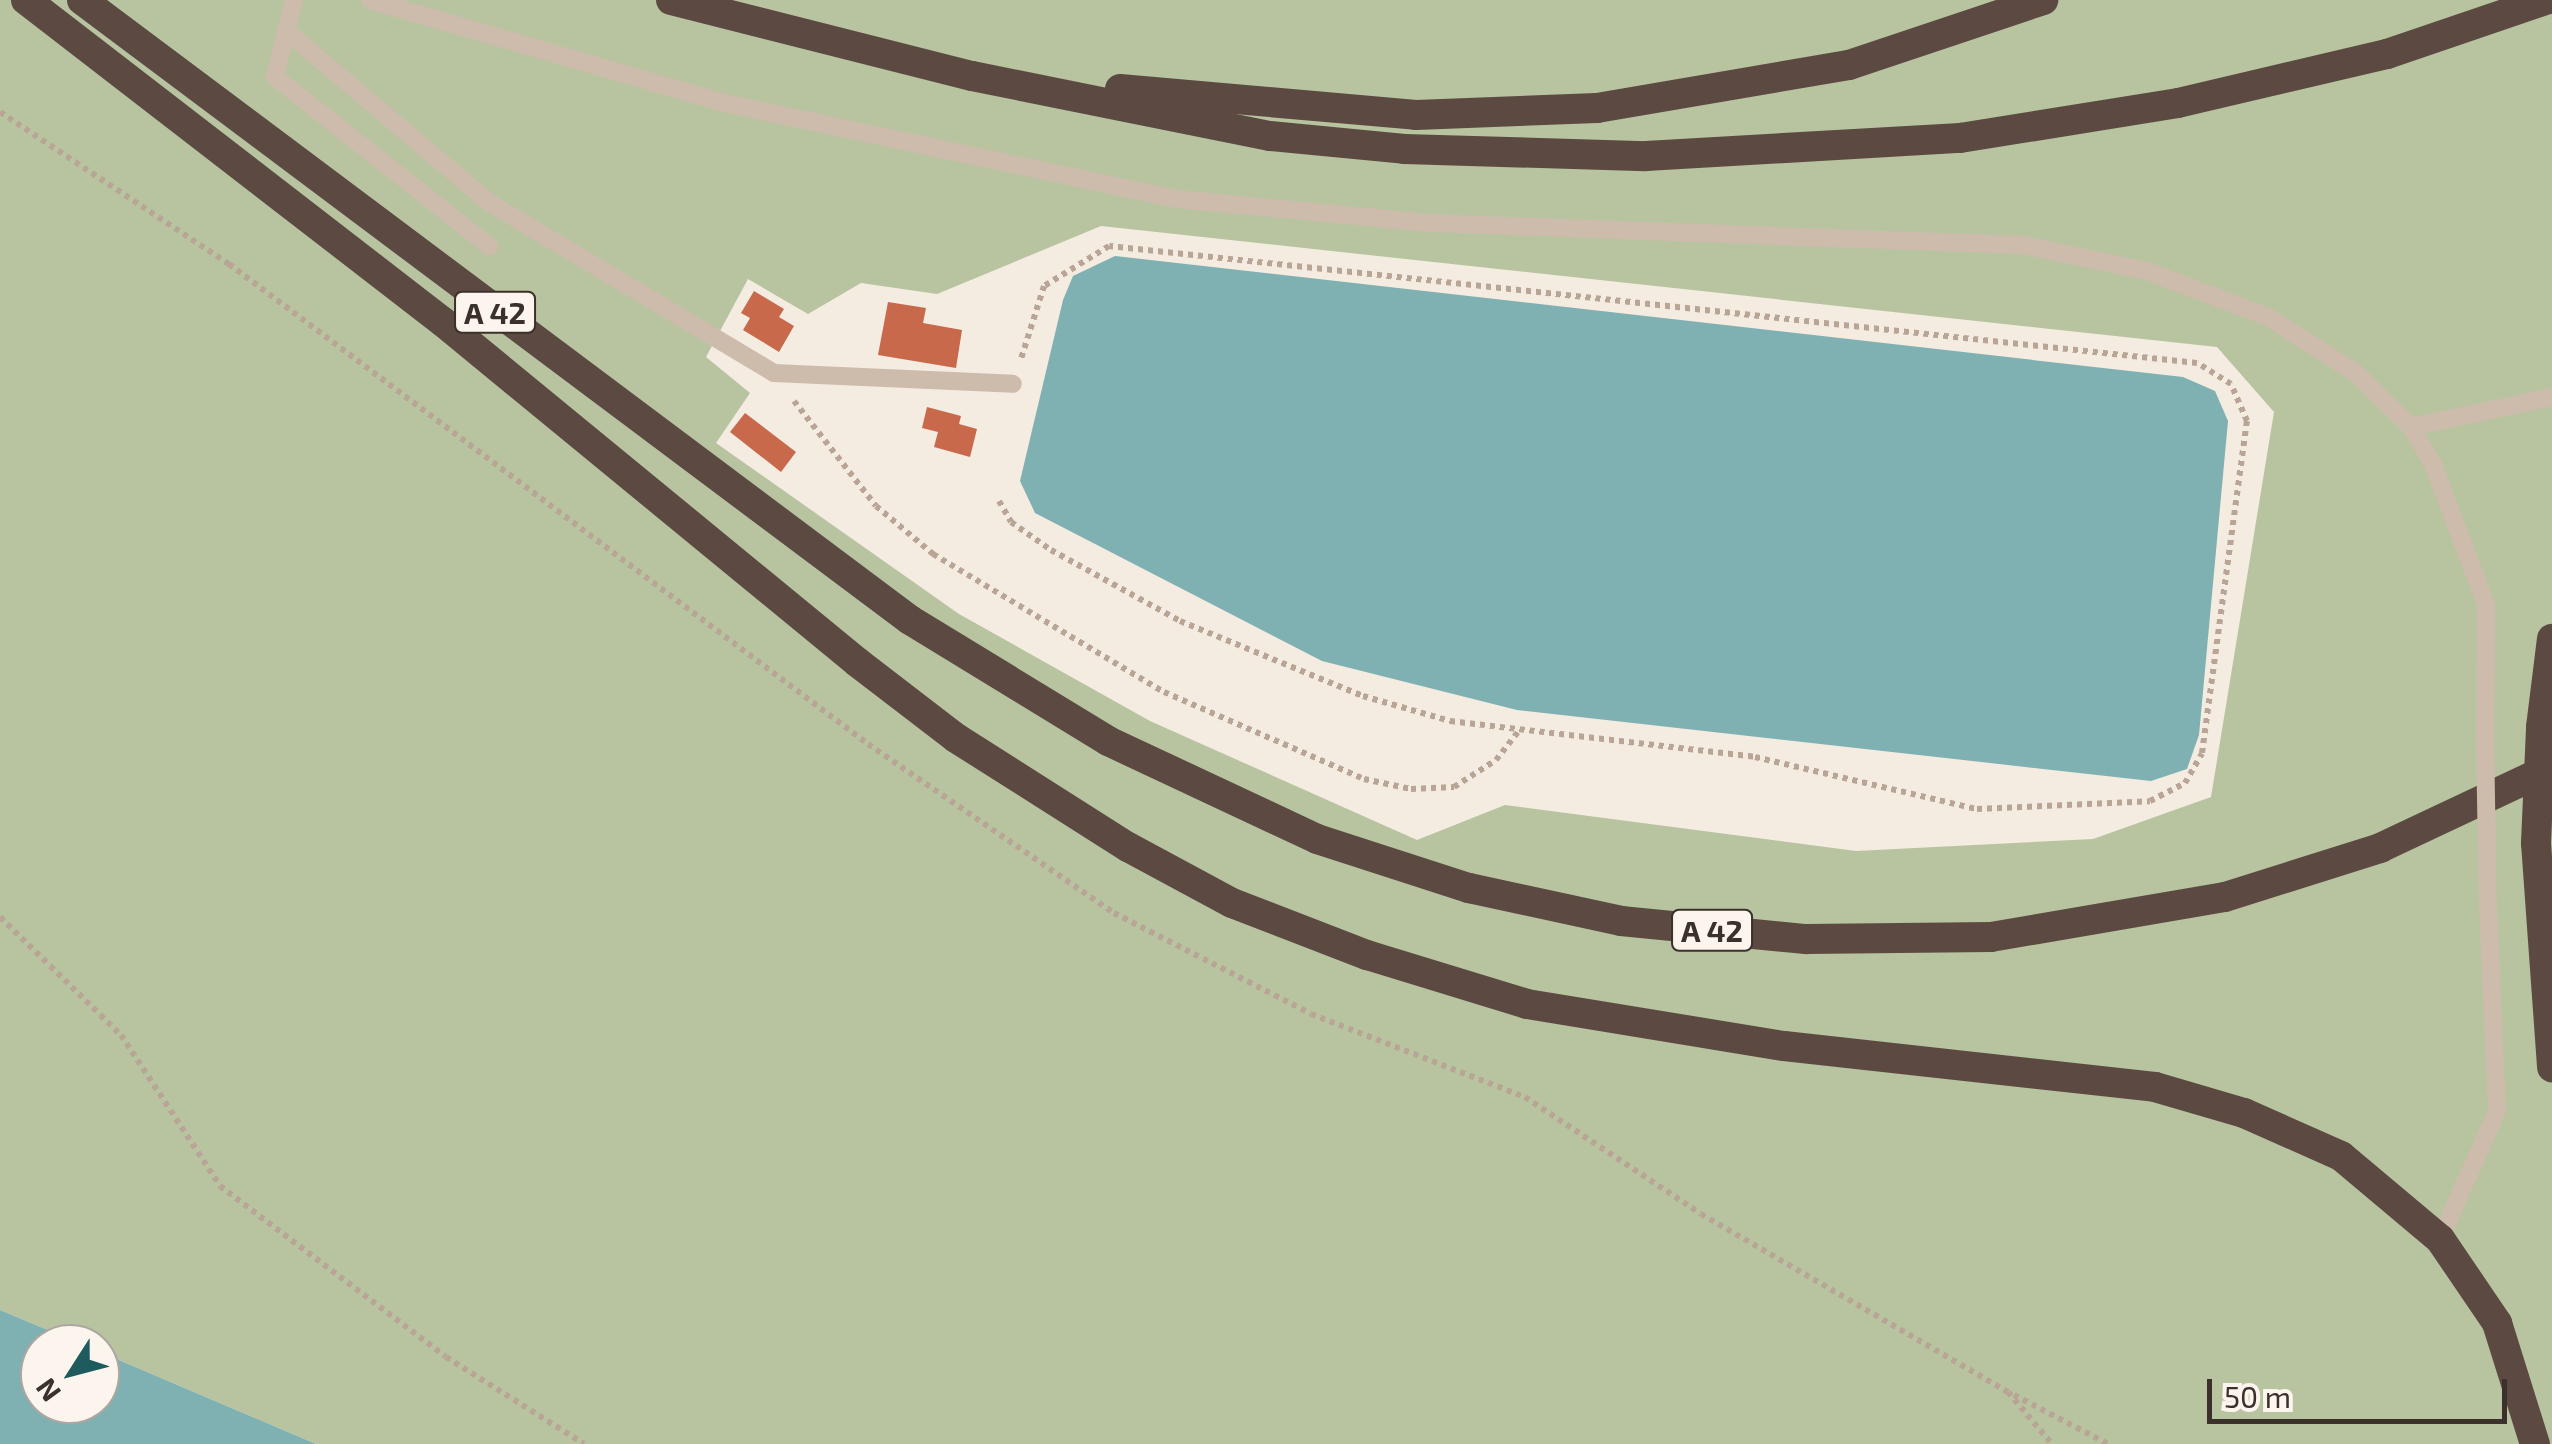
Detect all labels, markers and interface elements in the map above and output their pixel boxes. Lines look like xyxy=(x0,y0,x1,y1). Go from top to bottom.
road number: A 42 xyxy=(452,287,538,337)
road number: A 42 xyxy=(1670,905,1754,955)
north arrow xyxy=(20,1324,120,1424)
scale bar xyxy=(2212,1359,2512,1421)
text: N xyxy=(28,1372,67,1409)
text: 50 m xyxy=(2224,1378,2291,1414)

